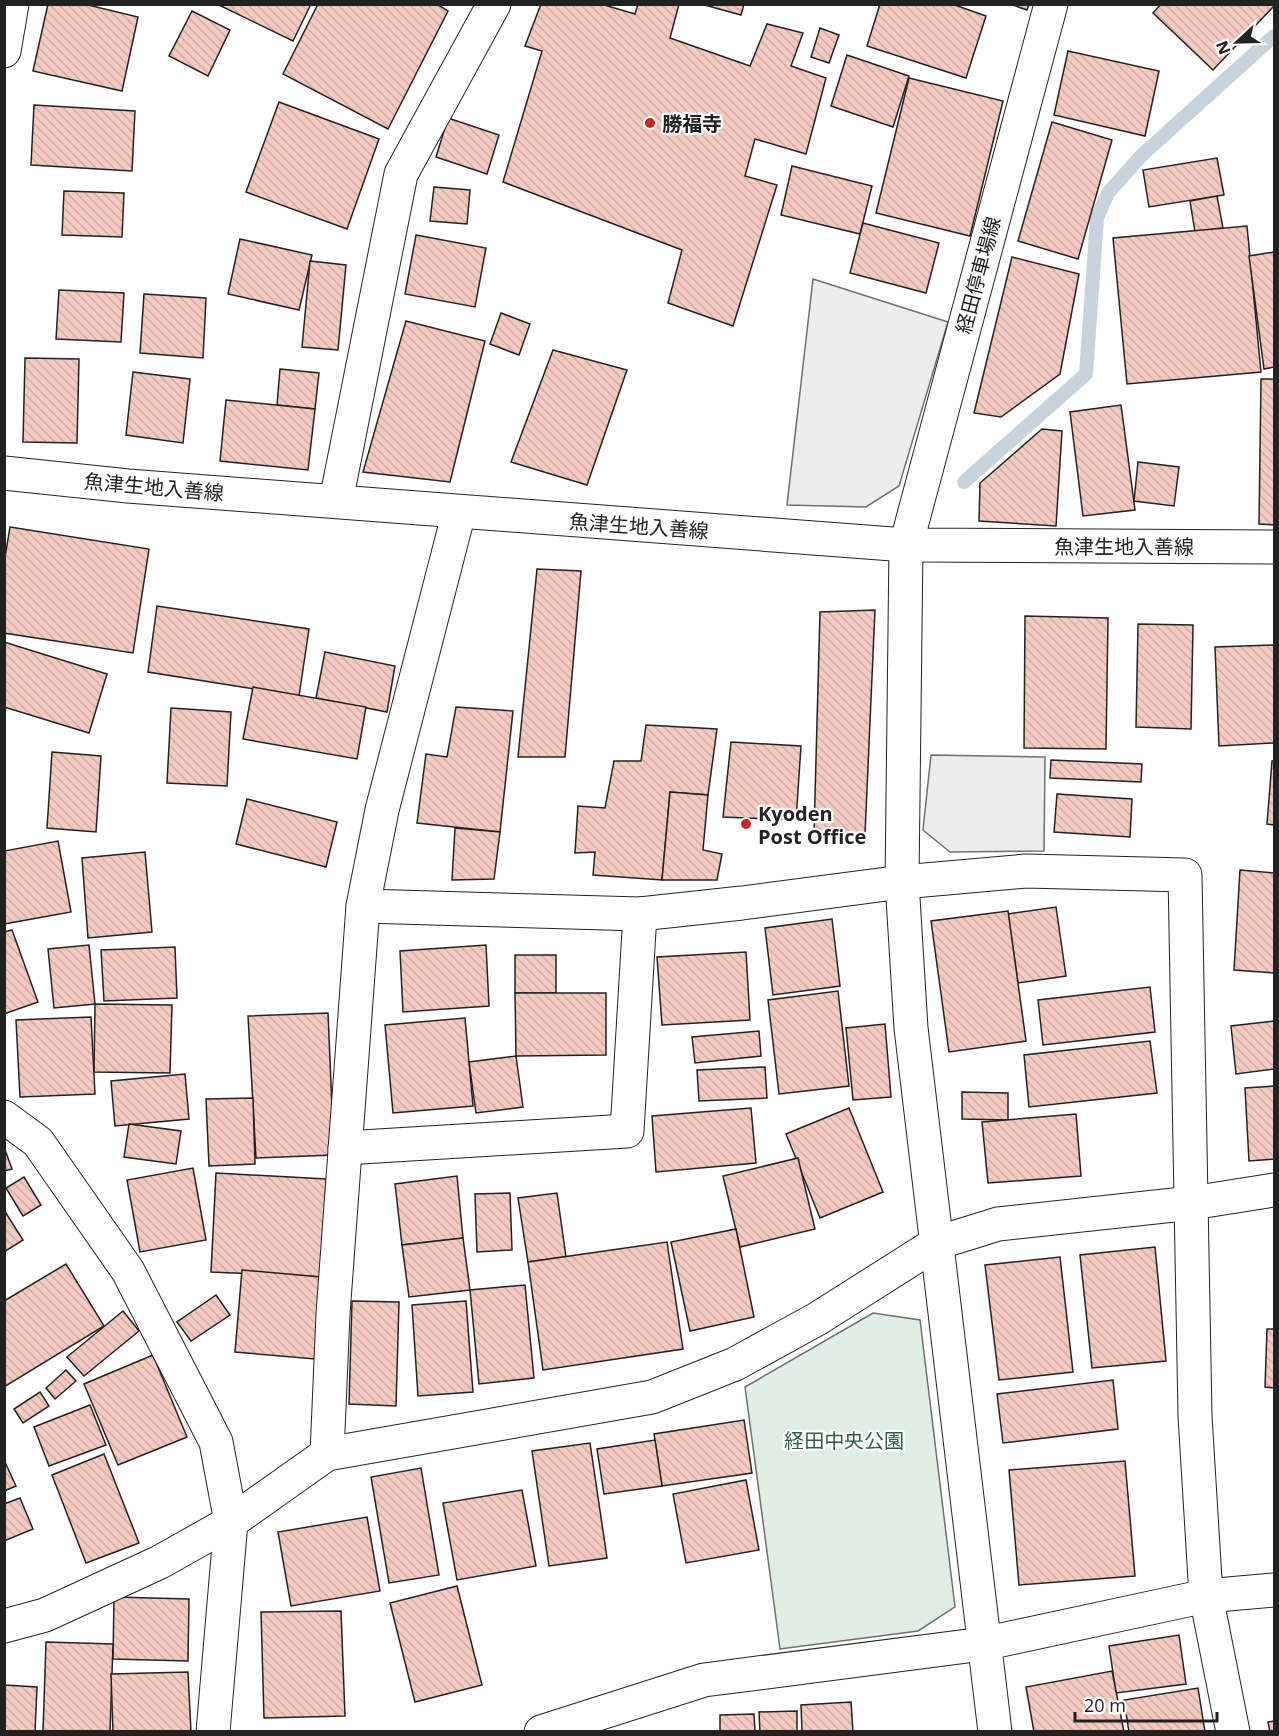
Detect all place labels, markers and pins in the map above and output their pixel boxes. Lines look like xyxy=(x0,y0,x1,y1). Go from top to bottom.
place label: 勝福寺 xyxy=(662,110,722,137)
marker: 勝福寺 xyxy=(643,116,657,130)
place label: Kyoden Post Office xyxy=(758,800,866,850)
marker: Kyoden Post Office xyxy=(739,817,753,831)

